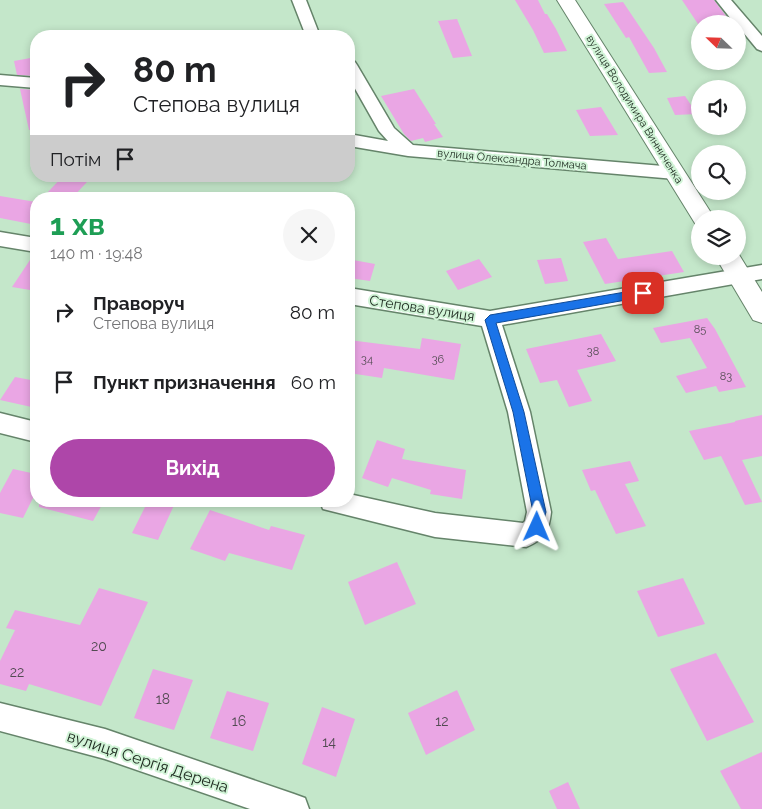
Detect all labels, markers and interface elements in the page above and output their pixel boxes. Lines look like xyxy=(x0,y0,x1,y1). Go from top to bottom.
north arrow xyxy=(691,15,746,70)
map controls xyxy=(691,15,746,265)
street label: вулиця Володимира Винниченка xyxy=(583,33,686,186)
text: 80 m xyxy=(133,49,217,90)
icon: right xyxy=(50,50,115,115)
button: sound xyxy=(691,80,746,135)
text: Степова вулиця xyxy=(133,91,300,117)
icon: arrive xyxy=(111,145,139,173)
button: search xyxy=(691,145,746,200)
street label: вулиця Олександра Толмача xyxy=(437,147,587,172)
text: Потім xyxy=(50,148,101,170)
text: 1 хв xyxy=(50,207,105,242)
button: close xyxy=(283,209,335,261)
button: layers xyxy=(691,210,746,265)
text: 140 m · 19:48 xyxy=(50,244,143,263)
pin xyxy=(622,272,664,314)
icon: arrive xyxy=(629,279,657,307)
text: Праворуч xyxy=(93,292,185,314)
street label: Степова вулиця xyxy=(368,292,476,324)
icon: right xyxy=(50,298,78,326)
text: 80 m xyxy=(290,301,335,323)
text: Степова вулиця xyxy=(93,314,214,333)
house number: 85 xyxy=(694,323,706,336)
house number: 38 xyxy=(587,345,599,358)
house number: 34 xyxy=(361,353,373,366)
house number: 36 xyxy=(432,353,445,366)
icon: arrive xyxy=(50,368,78,396)
house number: 83 xyxy=(720,370,732,383)
text: Пункт призначення xyxy=(93,371,276,393)
text: 60 m xyxy=(291,371,336,393)
button: Вихід xyxy=(50,439,335,497)
position arrow xyxy=(510,500,562,552)
house number: 20 xyxy=(91,638,107,654)
house number: 22 xyxy=(10,664,24,680)
house number: 18 xyxy=(156,691,170,707)
house number: 16 xyxy=(232,713,246,729)
house number: 12 xyxy=(435,713,449,729)
street label: вулиця Сергія Дерена xyxy=(65,726,231,797)
house number: 14 xyxy=(322,734,336,750)

